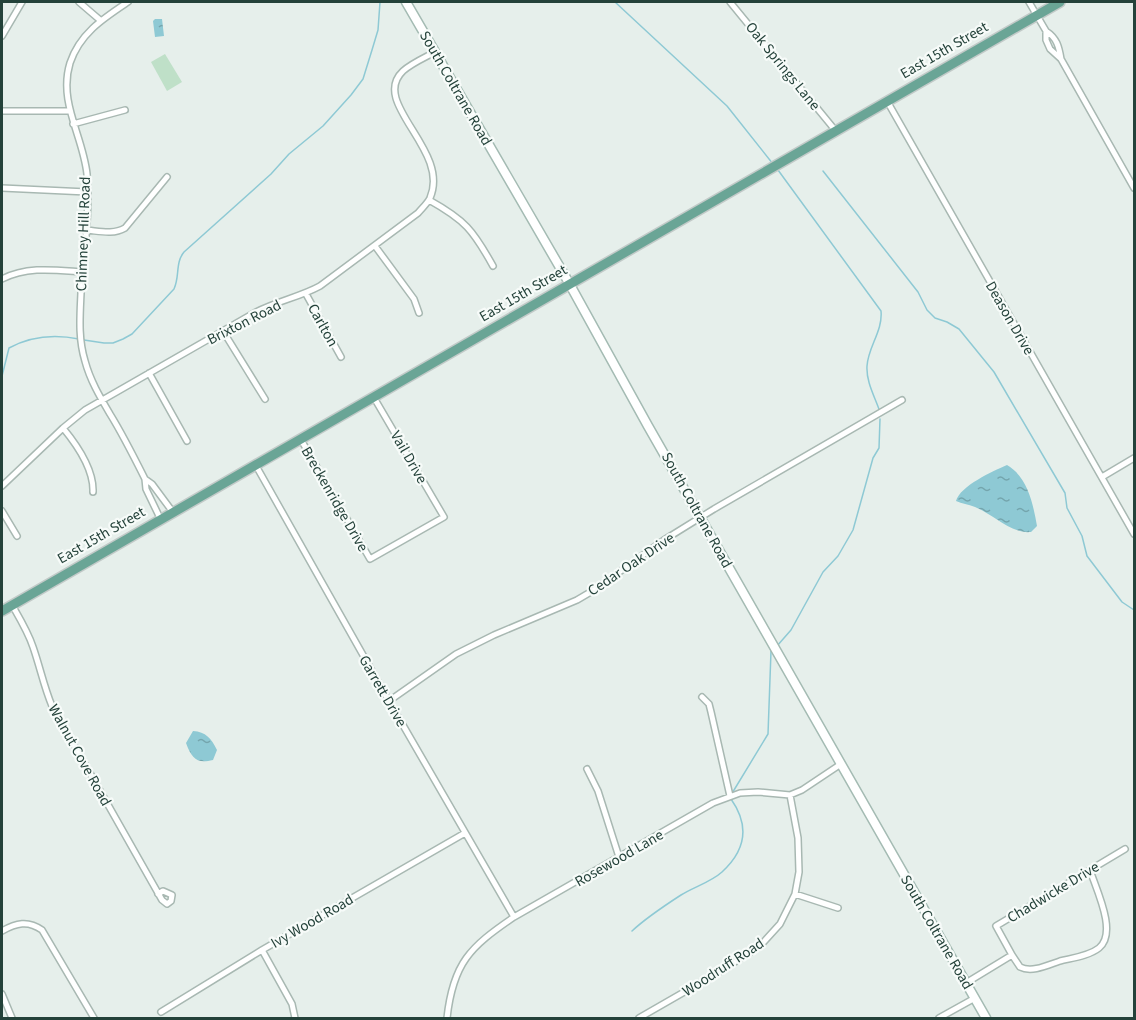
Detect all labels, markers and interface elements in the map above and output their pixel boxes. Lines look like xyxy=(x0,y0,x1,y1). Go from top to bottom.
street label: Oak Springs Lane xyxy=(740,17,825,115)
street label: East 15th Street xyxy=(896,17,992,84)
street label: South Coltrane Road xyxy=(414,27,497,150)
street label: Chimney Hill Road xyxy=(71,176,96,292)
street label: East 15th Street xyxy=(475,260,571,327)
street label: Deason Drive xyxy=(980,277,1039,359)
street label: Brixton Road xyxy=(204,295,285,350)
street label: Carlton xyxy=(302,300,343,351)
street label: Vail Drive xyxy=(385,427,432,488)
street label: Breckenridge Drive xyxy=(296,443,373,556)
street label: South Coltrane Road xyxy=(656,449,737,572)
street label: East 15th Street xyxy=(53,502,149,569)
street label: Cedar Oak Drive xyxy=(584,528,679,601)
street label: Garrett Drive xyxy=(354,651,412,731)
street label: Walnut Cove Road xyxy=(43,700,116,810)
street label: Rosewood Lane xyxy=(571,825,667,892)
street label: Chadwicke Drive xyxy=(1003,857,1103,928)
street label: South Coltrane Road xyxy=(895,871,978,994)
street label: Ivy Wood Road xyxy=(267,889,358,954)
street label: Woodruff Road xyxy=(678,933,768,1002)

